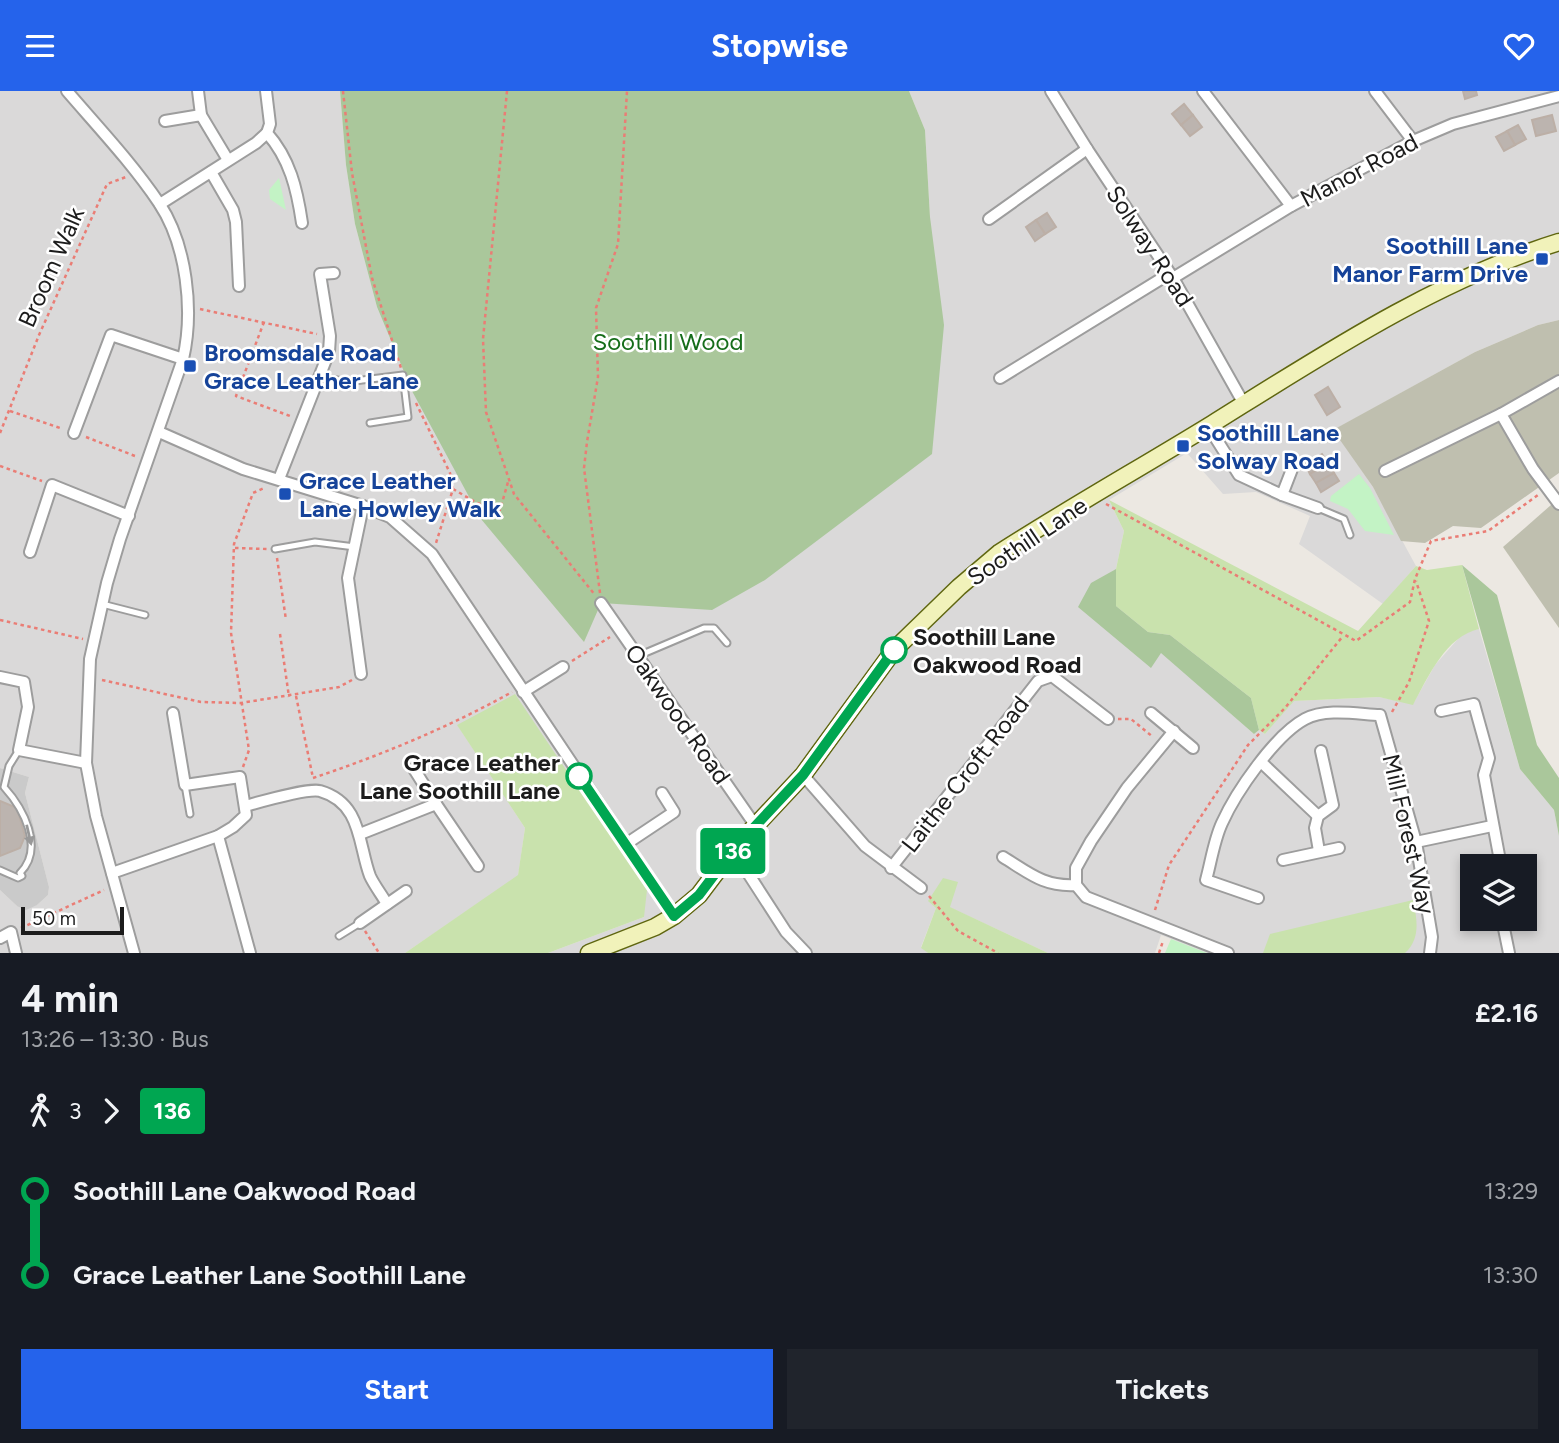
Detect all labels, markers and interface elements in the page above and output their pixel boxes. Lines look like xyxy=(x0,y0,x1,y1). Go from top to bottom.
icon: menu xyxy=(21,27,59,65)
text: Stopwise xyxy=(711,27,848,65)
icon: heart xyxy=(1500,27,1538,65)
street label: Manor Road xyxy=(1295,127,1423,213)
street label: Solway Road xyxy=(1100,180,1200,312)
street label: Broom Walk xyxy=(12,202,90,331)
place label: Soothill Lane Manor Farm Drive xyxy=(1332,231,1528,288)
marker: Soothill Lane Manor Farm Drive xyxy=(1534,251,1550,267)
park label: Soothill Wood xyxy=(592,327,744,356)
place label: Broomsdale Road Grace Leather Lane xyxy=(204,338,419,395)
marker: Broomsdale Road Grace Leather Lane xyxy=(182,358,198,374)
place label: Soothill Lane Solway Road xyxy=(1197,418,1340,475)
marker: Soothill Lane Solway Road xyxy=(1175,438,1191,454)
place label: Grace Leather Lane Howley Walk xyxy=(299,466,501,523)
marker: Grace Leather Lane Howley Walk xyxy=(277,486,293,502)
street label: Soothill Lane xyxy=(962,490,1092,592)
place label: Soothill Lane Oakwood Road xyxy=(913,622,1082,679)
marker: Soothill Lane Oakwood Road xyxy=(881,637,907,663)
street label: Oakwood Road xyxy=(619,638,737,790)
street label: Laithe Croft Road xyxy=(895,690,1035,858)
place label: Grace Leather Lane Soothill Lane xyxy=(359,748,560,805)
street label: Mill Forest Way xyxy=(1377,751,1442,917)
marker: Grace Leather Lane Soothill Lane xyxy=(566,763,592,789)
one-way arrow xyxy=(24,824,35,846)
line badge: 136 xyxy=(693,828,773,874)
text: 136 xyxy=(714,836,752,865)
map controls xyxy=(1460,854,1537,931)
button: layers xyxy=(1460,854,1537,931)
scale bar xyxy=(21,904,124,936)
text: 50 m xyxy=(32,907,76,930)
text: 4 min xyxy=(21,976,119,1022)
text: £2.16 xyxy=(1475,997,1538,1029)
text: 13:26 – 13:30 · Bus xyxy=(21,1025,209,1053)
icon: walk xyxy=(21,1092,59,1130)
icon: forward xyxy=(92,1092,130,1130)
text: 136 xyxy=(154,1096,191,1125)
text: 3 xyxy=(69,1097,82,1125)
text: Soothill Lane Oakwood Road xyxy=(73,1175,416,1207)
text: 13:29 xyxy=(1484,1177,1538,1205)
text: Grace Leather Lane Soothill Lane xyxy=(73,1259,466,1291)
text: 13:30 xyxy=(1483,1261,1538,1289)
button: Start xyxy=(21,1349,773,1429)
button: Tickets xyxy=(787,1349,1538,1429)

